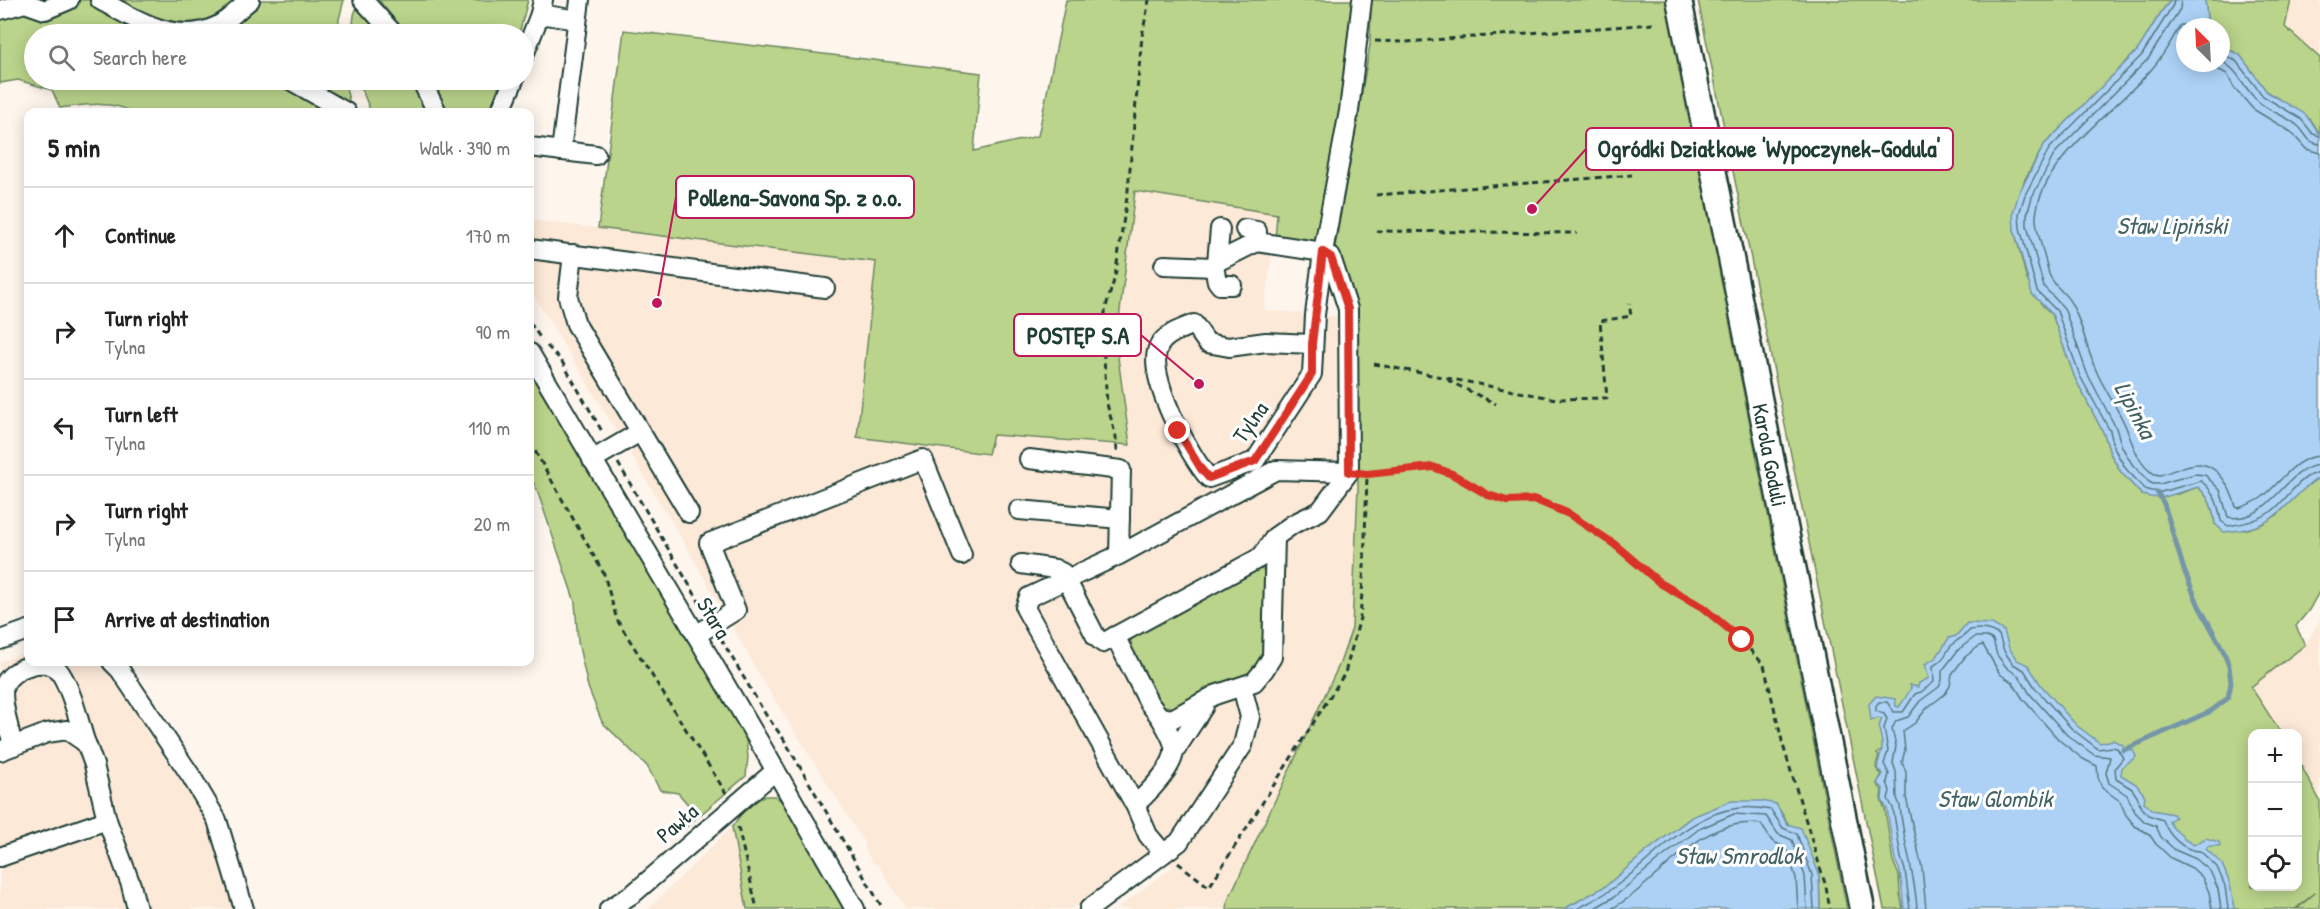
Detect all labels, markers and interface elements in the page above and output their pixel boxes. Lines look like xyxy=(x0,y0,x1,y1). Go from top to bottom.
north arrow xyxy=(2176,18,2230,72)
search box xyxy=(24,24,534,90)
icon: search xyxy=(45,41,78,74)
text: Search here xyxy=(93,42,187,72)
callout: Ogródki Działkowe 'Wypoczynek-Godula' xyxy=(1586,128,1953,170)
text: 5 min xyxy=(48,130,100,165)
text: Ogródki Działkowe 'Wypoczynek-Godula' xyxy=(1597,132,1941,165)
text: Walk · 390 m xyxy=(420,134,510,161)
callout: Pollena-Savona Sp. z o.o. xyxy=(676,176,914,218)
text: Pollena-Savona Sp. z o.o. xyxy=(688,181,902,214)
water label: Staw Lipiński xyxy=(2117,209,2230,242)
icon: ahead xyxy=(48,219,81,252)
text: Continue xyxy=(105,220,176,250)
text: 170 m xyxy=(466,222,510,249)
text: Turn right xyxy=(105,303,188,333)
callout: POSTĘP S.A xyxy=(1014,314,1141,356)
icon: right xyxy=(48,315,81,348)
text: 90 m xyxy=(476,318,510,345)
text: POSTĘP S.A xyxy=(1027,319,1130,351)
text: Tylna xyxy=(105,333,145,360)
water label: Lipinka xyxy=(2107,375,2165,446)
street label: Tylna xyxy=(1225,395,1275,449)
text: Turn left xyxy=(105,399,178,429)
street label: Karola Goduli xyxy=(1745,401,1795,509)
icon: left xyxy=(48,411,81,444)
text: 110 m xyxy=(468,414,510,441)
route end xyxy=(1164,417,1190,443)
text: Tylna xyxy=(105,429,145,456)
text: Turn right xyxy=(105,495,188,525)
icon: right xyxy=(48,507,81,540)
text: 20 m xyxy=(473,510,510,537)
text: Tylna xyxy=(105,525,145,552)
street label: Stara xyxy=(690,592,738,645)
icon: arrive xyxy=(48,603,81,636)
text: Arrive at destination xyxy=(105,604,270,634)
route start xyxy=(1728,626,1754,652)
map controls xyxy=(2248,729,2302,891)
button: + xyxy=(2248,729,2302,783)
water label: Staw Glombik xyxy=(1938,782,2054,814)
button: − xyxy=(2248,783,2302,837)
street label: Pawła xyxy=(650,796,705,850)
button: locate xyxy=(2248,837,2302,891)
water label: Staw Smrodlok xyxy=(1676,839,1805,871)

